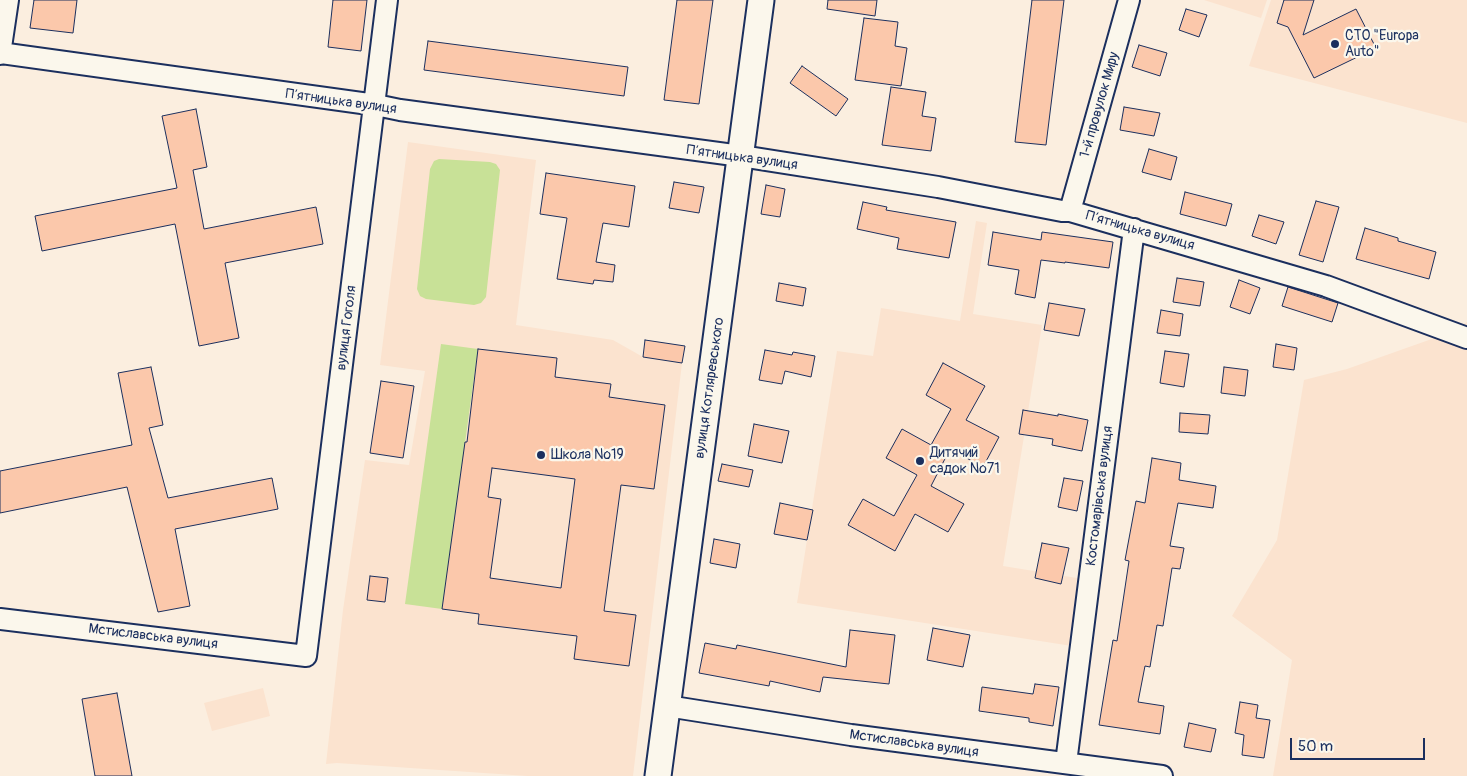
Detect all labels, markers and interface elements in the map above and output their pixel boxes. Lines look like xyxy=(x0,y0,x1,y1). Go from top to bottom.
place label: СТО "Europa Auto" xyxy=(1345,28,1419,60)
marker: СТО "Europa Auto" xyxy=(1329,38,1341,50)
street label: 1-й провулок Миру xyxy=(1077,50,1123,160)
street label: Пʼятницька вулиця xyxy=(284,86,398,118)
street label: Пʼятницька вулиця xyxy=(685,142,799,174)
street label: Пʼятницька вулиця xyxy=(1084,207,1196,255)
street label: вулиця Гоголя xyxy=(333,285,361,371)
street label: вулиця Котляревського xyxy=(692,316,728,460)
street label: Костомарівська вулиця xyxy=(1083,425,1117,567)
place label: Дитячий садок №71 xyxy=(930,445,1000,478)
place label: Школа №19 xyxy=(551,447,624,463)
marker: Школа №19 xyxy=(535,449,547,461)
marker: Дитячий садок №71 xyxy=(914,455,926,467)
street label: Мстиславська вулиця xyxy=(87,621,219,653)
street label: Мстиславська вулиця xyxy=(848,727,980,761)
scale bar xyxy=(1292,728,1427,760)
text: 50 m xyxy=(1298,737,1333,756)

